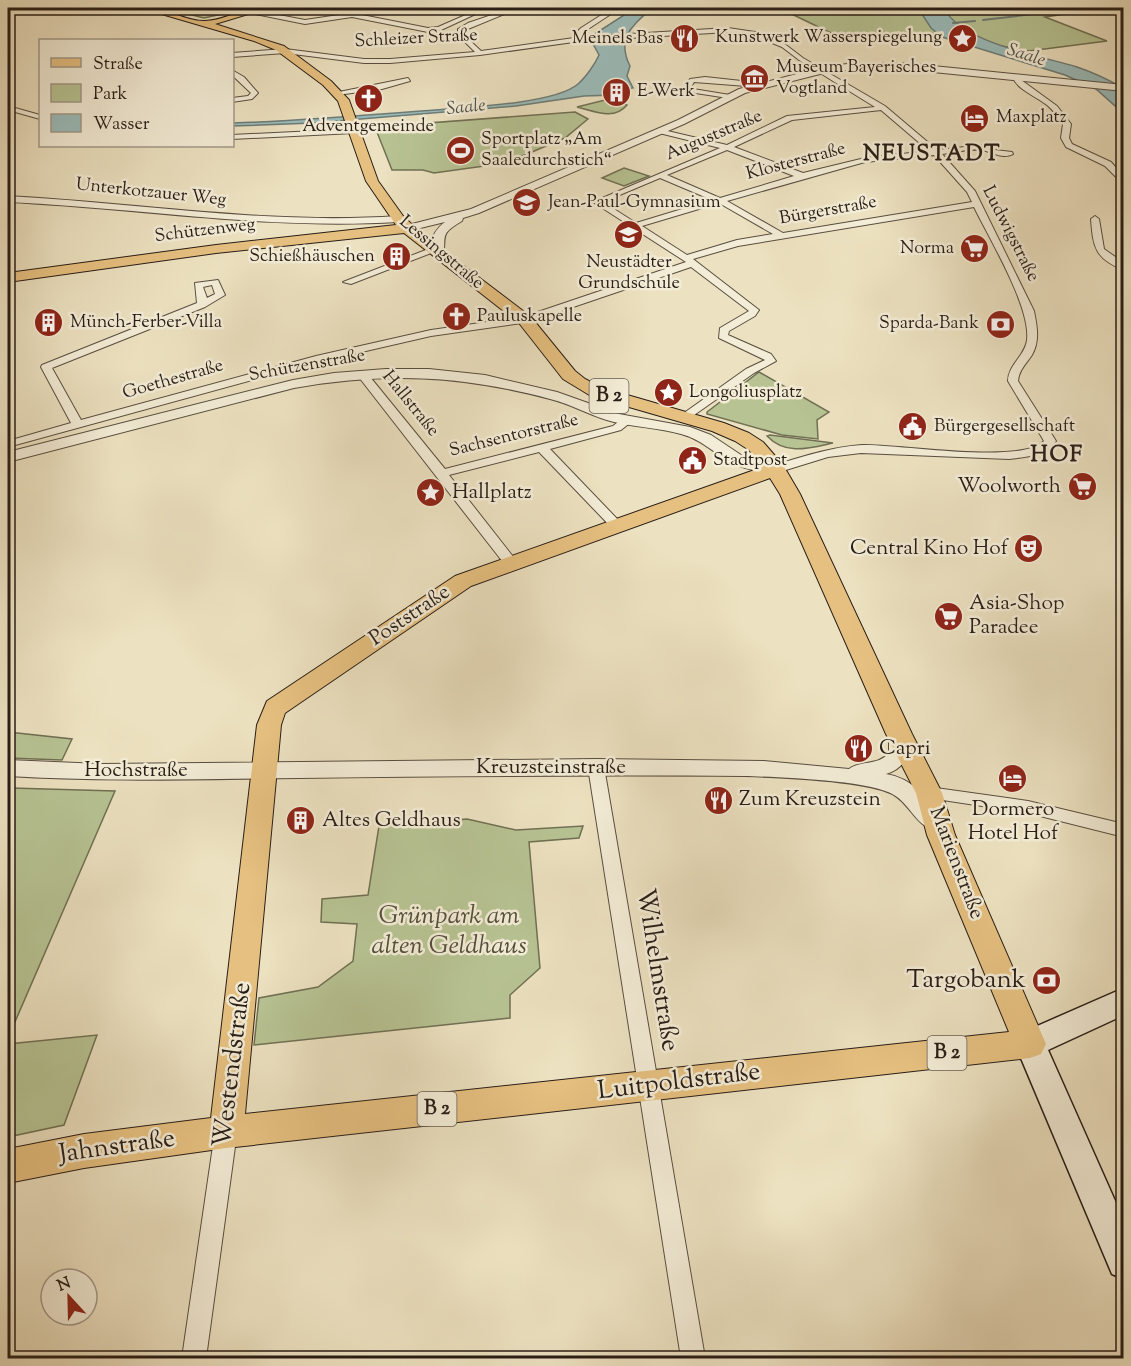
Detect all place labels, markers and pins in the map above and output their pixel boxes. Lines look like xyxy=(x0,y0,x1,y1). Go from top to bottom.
place icon: Kunstwerk Wasserspiegelung xyxy=(947,22,979,54)
restaurant icon: Meinels Bas xyxy=(668,23,700,55)
place label: Kunstwerk Wasserspiegelung xyxy=(715,25,942,51)
place label: Meinels Bas xyxy=(572,26,663,52)
place label: Museum Bayerisches Vogtland xyxy=(776,55,936,102)
museum icon: Museum Bayerisches Vogtland xyxy=(739,62,771,94)
building icon: E-Werk xyxy=(600,76,632,108)
place label: E-Werk xyxy=(637,79,695,105)
church icon: Adventgemeinde xyxy=(352,82,384,114)
hotel icon: Maxplatz xyxy=(959,102,991,134)
place label: Maxplatz xyxy=(996,105,1067,131)
place label: Adventgemeinde xyxy=(302,114,434,140)
place label: Sportplatz „Am Saaledurchstich“ xyxy=(481,127,612,174)
sports icon: Sportplatz „Am Saaledurchstich“ xyxy=(444,134,476,166)
school or university icon: Jean-Paul-Gymnasium xyxy=(511,187,543,219)
place label: Jean-Paul-Gymnasium xyxy=(547,190,721,216)
school or university icon: Neustädter Grundschule xyxy=(613,218,645,250)
supermarket icon: Norma xyxy=(959,233,991,265)
place label: Norma xyxy=(900,236,954,262)
building icon: Schießhäuschen xyxy=(380,241,412,273)
place label: Schießhäuschen xyxy=(249,244,375,270)
place label: Neustädter Grundschule xyxy=(578,250,680,297)
church icon: Pauluskapelle xyxy=(440,301,472,333)
place label: Pauluskapelle xyxy=(477,304,582,330)
building icon: Münch-Ferber-Villa xyxy=(33,307,65,339)
bank icon: Sparda-Bank xyxy=(984,308,1016,340)
place label: Münch-Ferber-Villa xyxy=(70,310,222,336)
place label: Sparda-Bank xyxy=(879,311,979,337)
place icon: Longoliusplatz xyxy=(652,377,684,409)
place label: Longoliusplatz xyxy=(689,380,802,406)
public building icon: Bürgergesellschaft xyxy=(897,411,929,443)
place label: Bürgergesellschaft xyxy=(934,414,1075,440)
public building icon: Stadtpost xyxy=(676,445,708,477)
place label: Stadtpost xyxy=(713,448,787,474)
supermarket icon: Woolworth xyxy=(1066,471,1098,503)
place label: Woolworth xyxy=(957,472,1061,502)
place icon: Hallplatz xyxy=(415,477,447,509)
place label: Hallplatz xyxy=(452,478,532,508)
theatre icon: Central Kino Hof xyxy=(1013,533,1045,565)
place label: Central Kino Hof xyxy=(850,534,1010,564)
place label: Asia-Shop Paradee xyxy=(969,589,1064,643)
supermarket icon: Asia-Shop Paradee xyxy=(932,600,964,632)
restaurant icon: Capri xyxy=(842,733,874,765)
place label: Capri xyxy=(879,734,931,764)
hotel icon: Dormero Hotel Hof xyxy=(997,763,1029,795)
restaurant icon: Zum Kreuzstein xyxy=(702,784,734,816)
place label: Zum Kreuzstein xyxy=(739,785,881,815)
place label: Dormero Hotel Hof xyxy=(968,795,1060,849)
building icon: Altes Geldhaus xyxy=(285,805,317,837)
place label: Altes Geldhaus xyxy=(322,806,461,836)
place label: Targobank xyxy=(906,962,1026,999)
bank icon: Targobank xyxy=(1031,964,1063,996)

